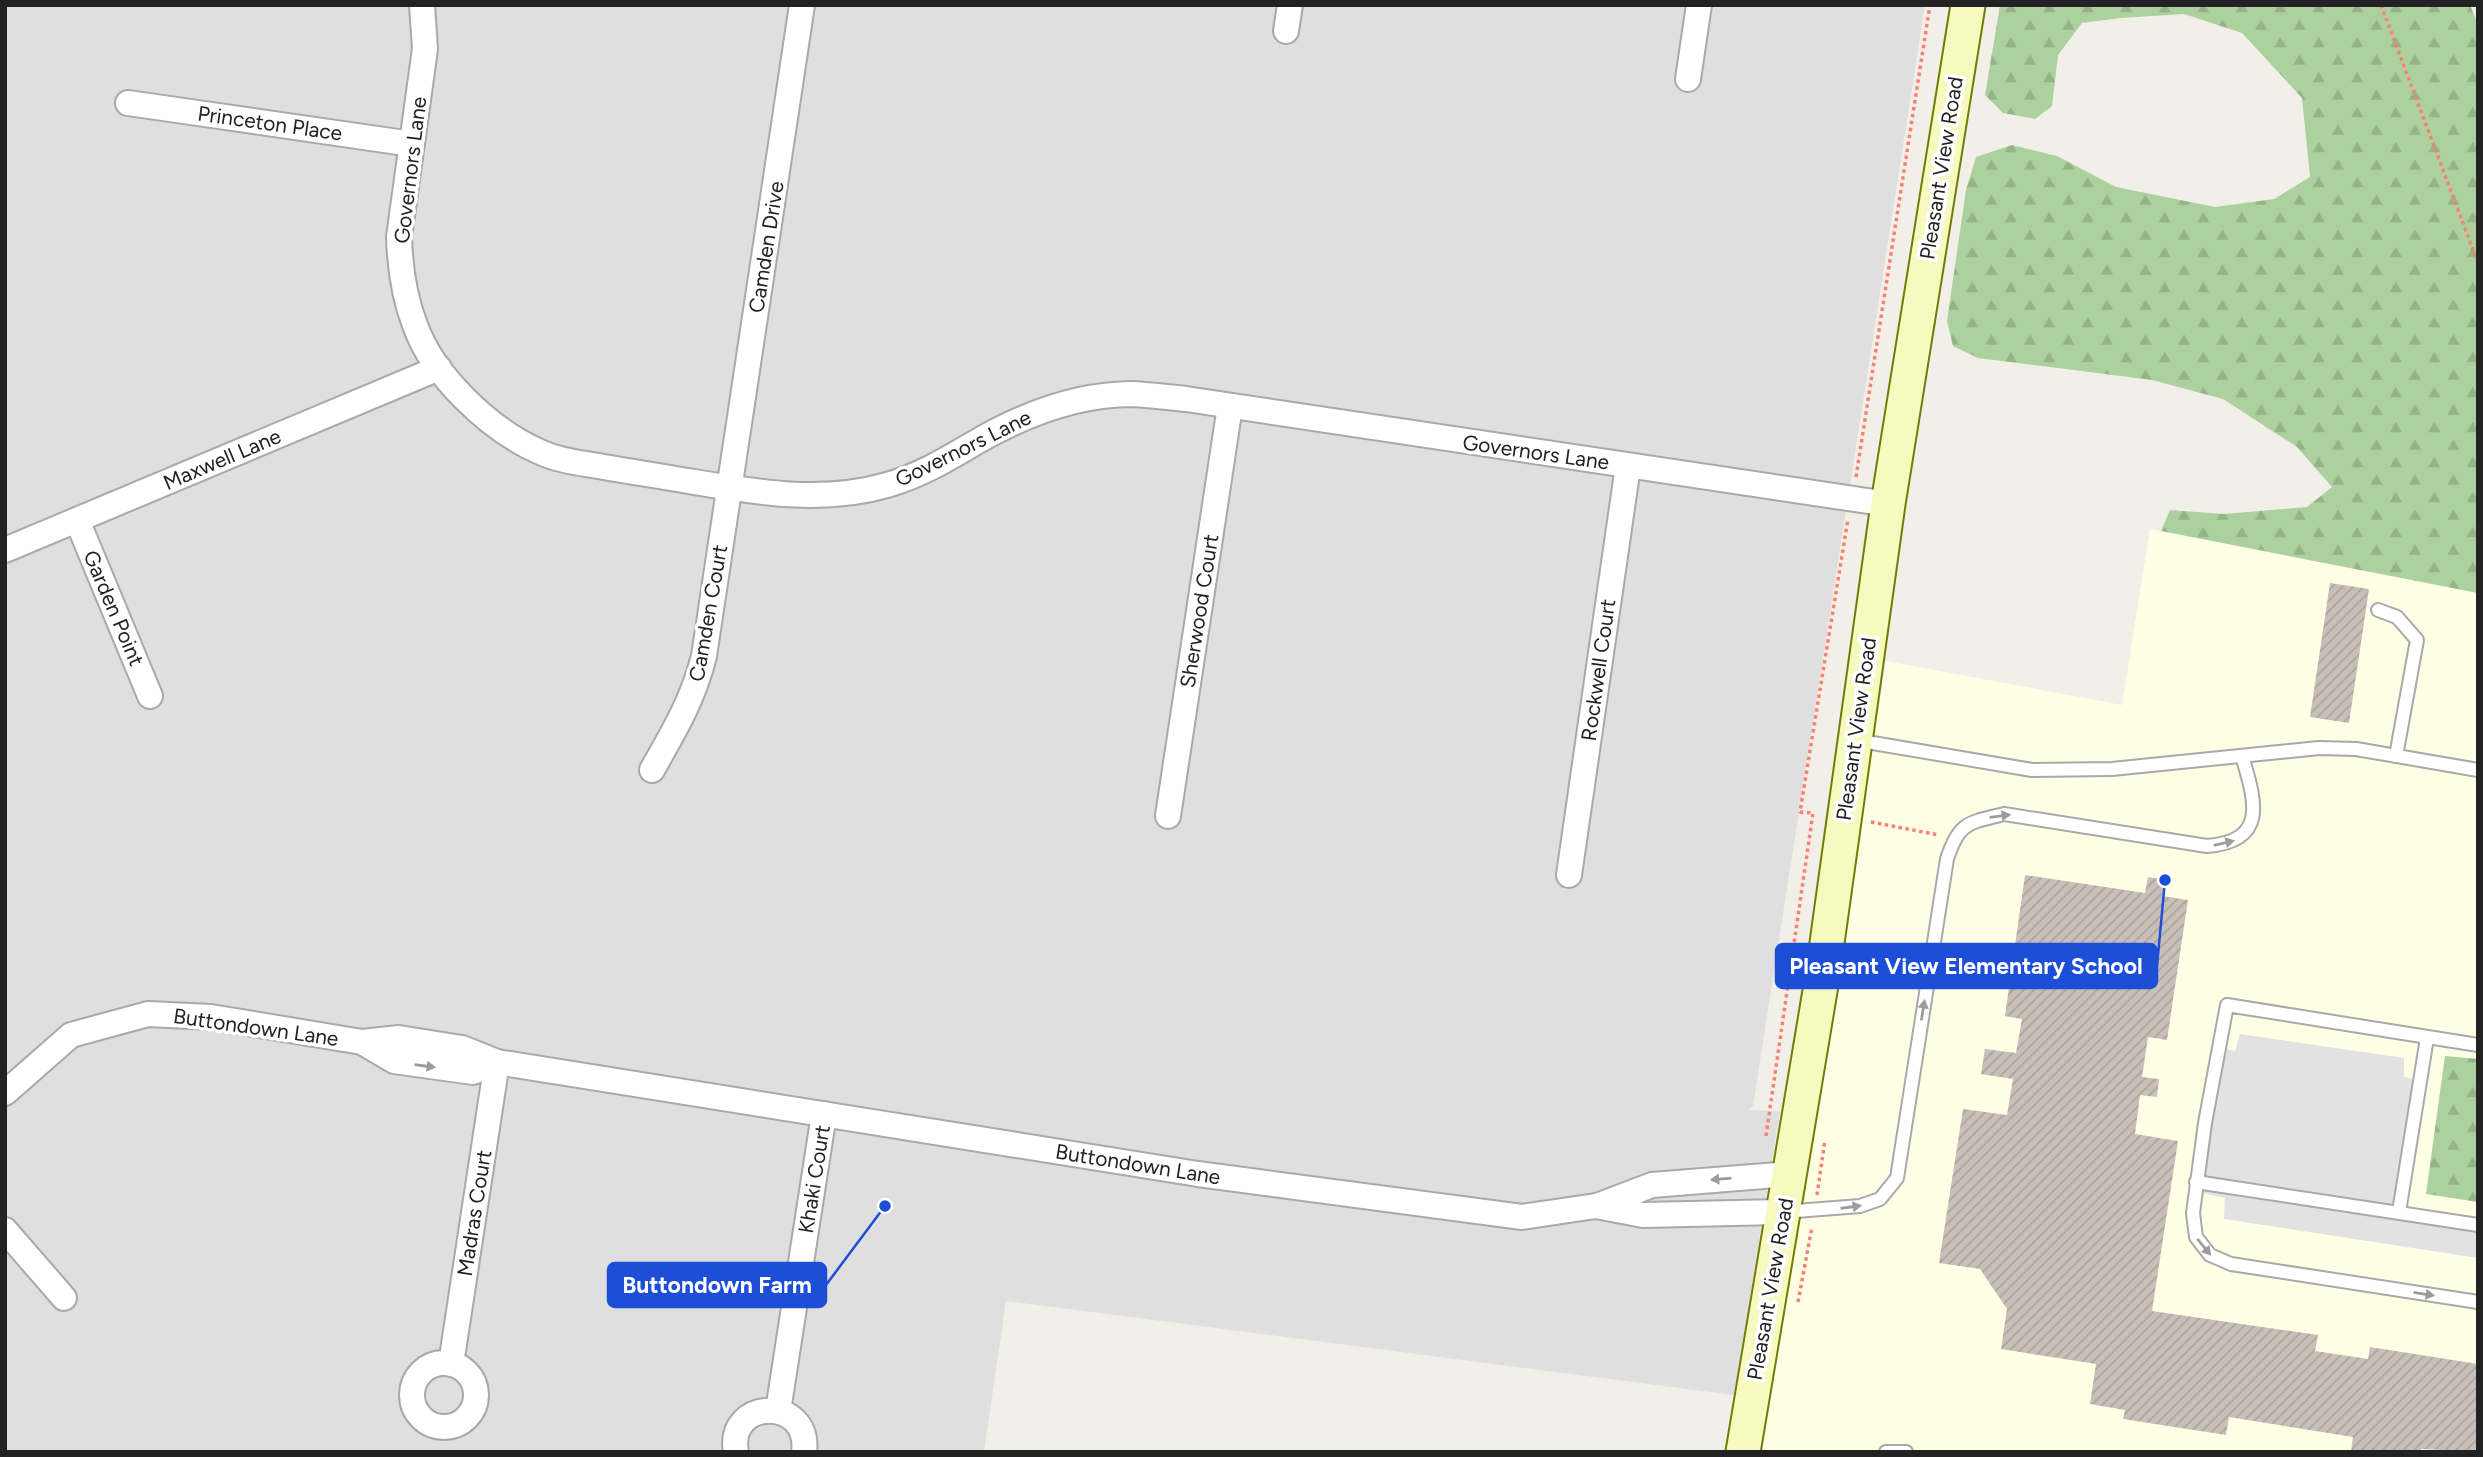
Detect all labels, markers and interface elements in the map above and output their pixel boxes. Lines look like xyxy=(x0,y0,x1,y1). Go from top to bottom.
street label: Pleasant View Road xyxy=(1914,75,1968,261)
street label: Governors Lane xyxy=(389,95,431,245)
street label: Princeton Place xyxy=(196,100,344,146)
street label: Camden Drive xyxy=(743,179,789,315)
street label: Governors Lane xyxy=(891,404,1035,492)
street label: Maxwell Lane xyxy=(159,423,285,495)
street label: Governors Lane xyxy=(1461,429,1611,475)
street label: Sherwood Court xyxy=(1175,532,1224,690)
street label: Camden Court xyxy=(684,543,732,683)
street label: Garden Point xyxy=(78,546,150,670)
street label: Rockwell Court xyxy=(1576,597,1620,743)
street label: Pleasant View Road xyxy=(1831,636,1881,822)
one-way arrow xyxy=(1989,811,2011,822)
one-way arrow xyxy=(2213,837,2235,848)
callout: Pleasant View Elementary School xyxy=(1776,944,2157,988)
text: Pleasant View Elementary School xyxy=(1789,952,2143,980)
one-way arrow xyxy=(1918,999,1929,1021)
street label: Buttondown Lane xyxy=(172,1003,340,1051)
one-way arrow xyxy=(414,1060,436,1071)
street label: Khaki Court xyxy=(793,1123,835,1235)
street label: Buttondown Lane xyxy=(1054,1139,1222,1189)
street label: Madras Court xyxy=(452,1148,496,1278)
one-way arrow xyxy=(1710,1174,1732,1185)
street label: Pleasant View Road xyxy=(1742,1196,1798,1382)
one-way arrow xyxy=(1840,1201,1862,1212)
one-way arrow xyxy=(2197,1237,2212,1255)
callout: Buttondown Farm xyxy=(608,1263,826,1307)
text: Buttondown Farm xyxy=(622,1271,812,1299)
one-way arrow xyxy=(2413,1289,2435,1300)

